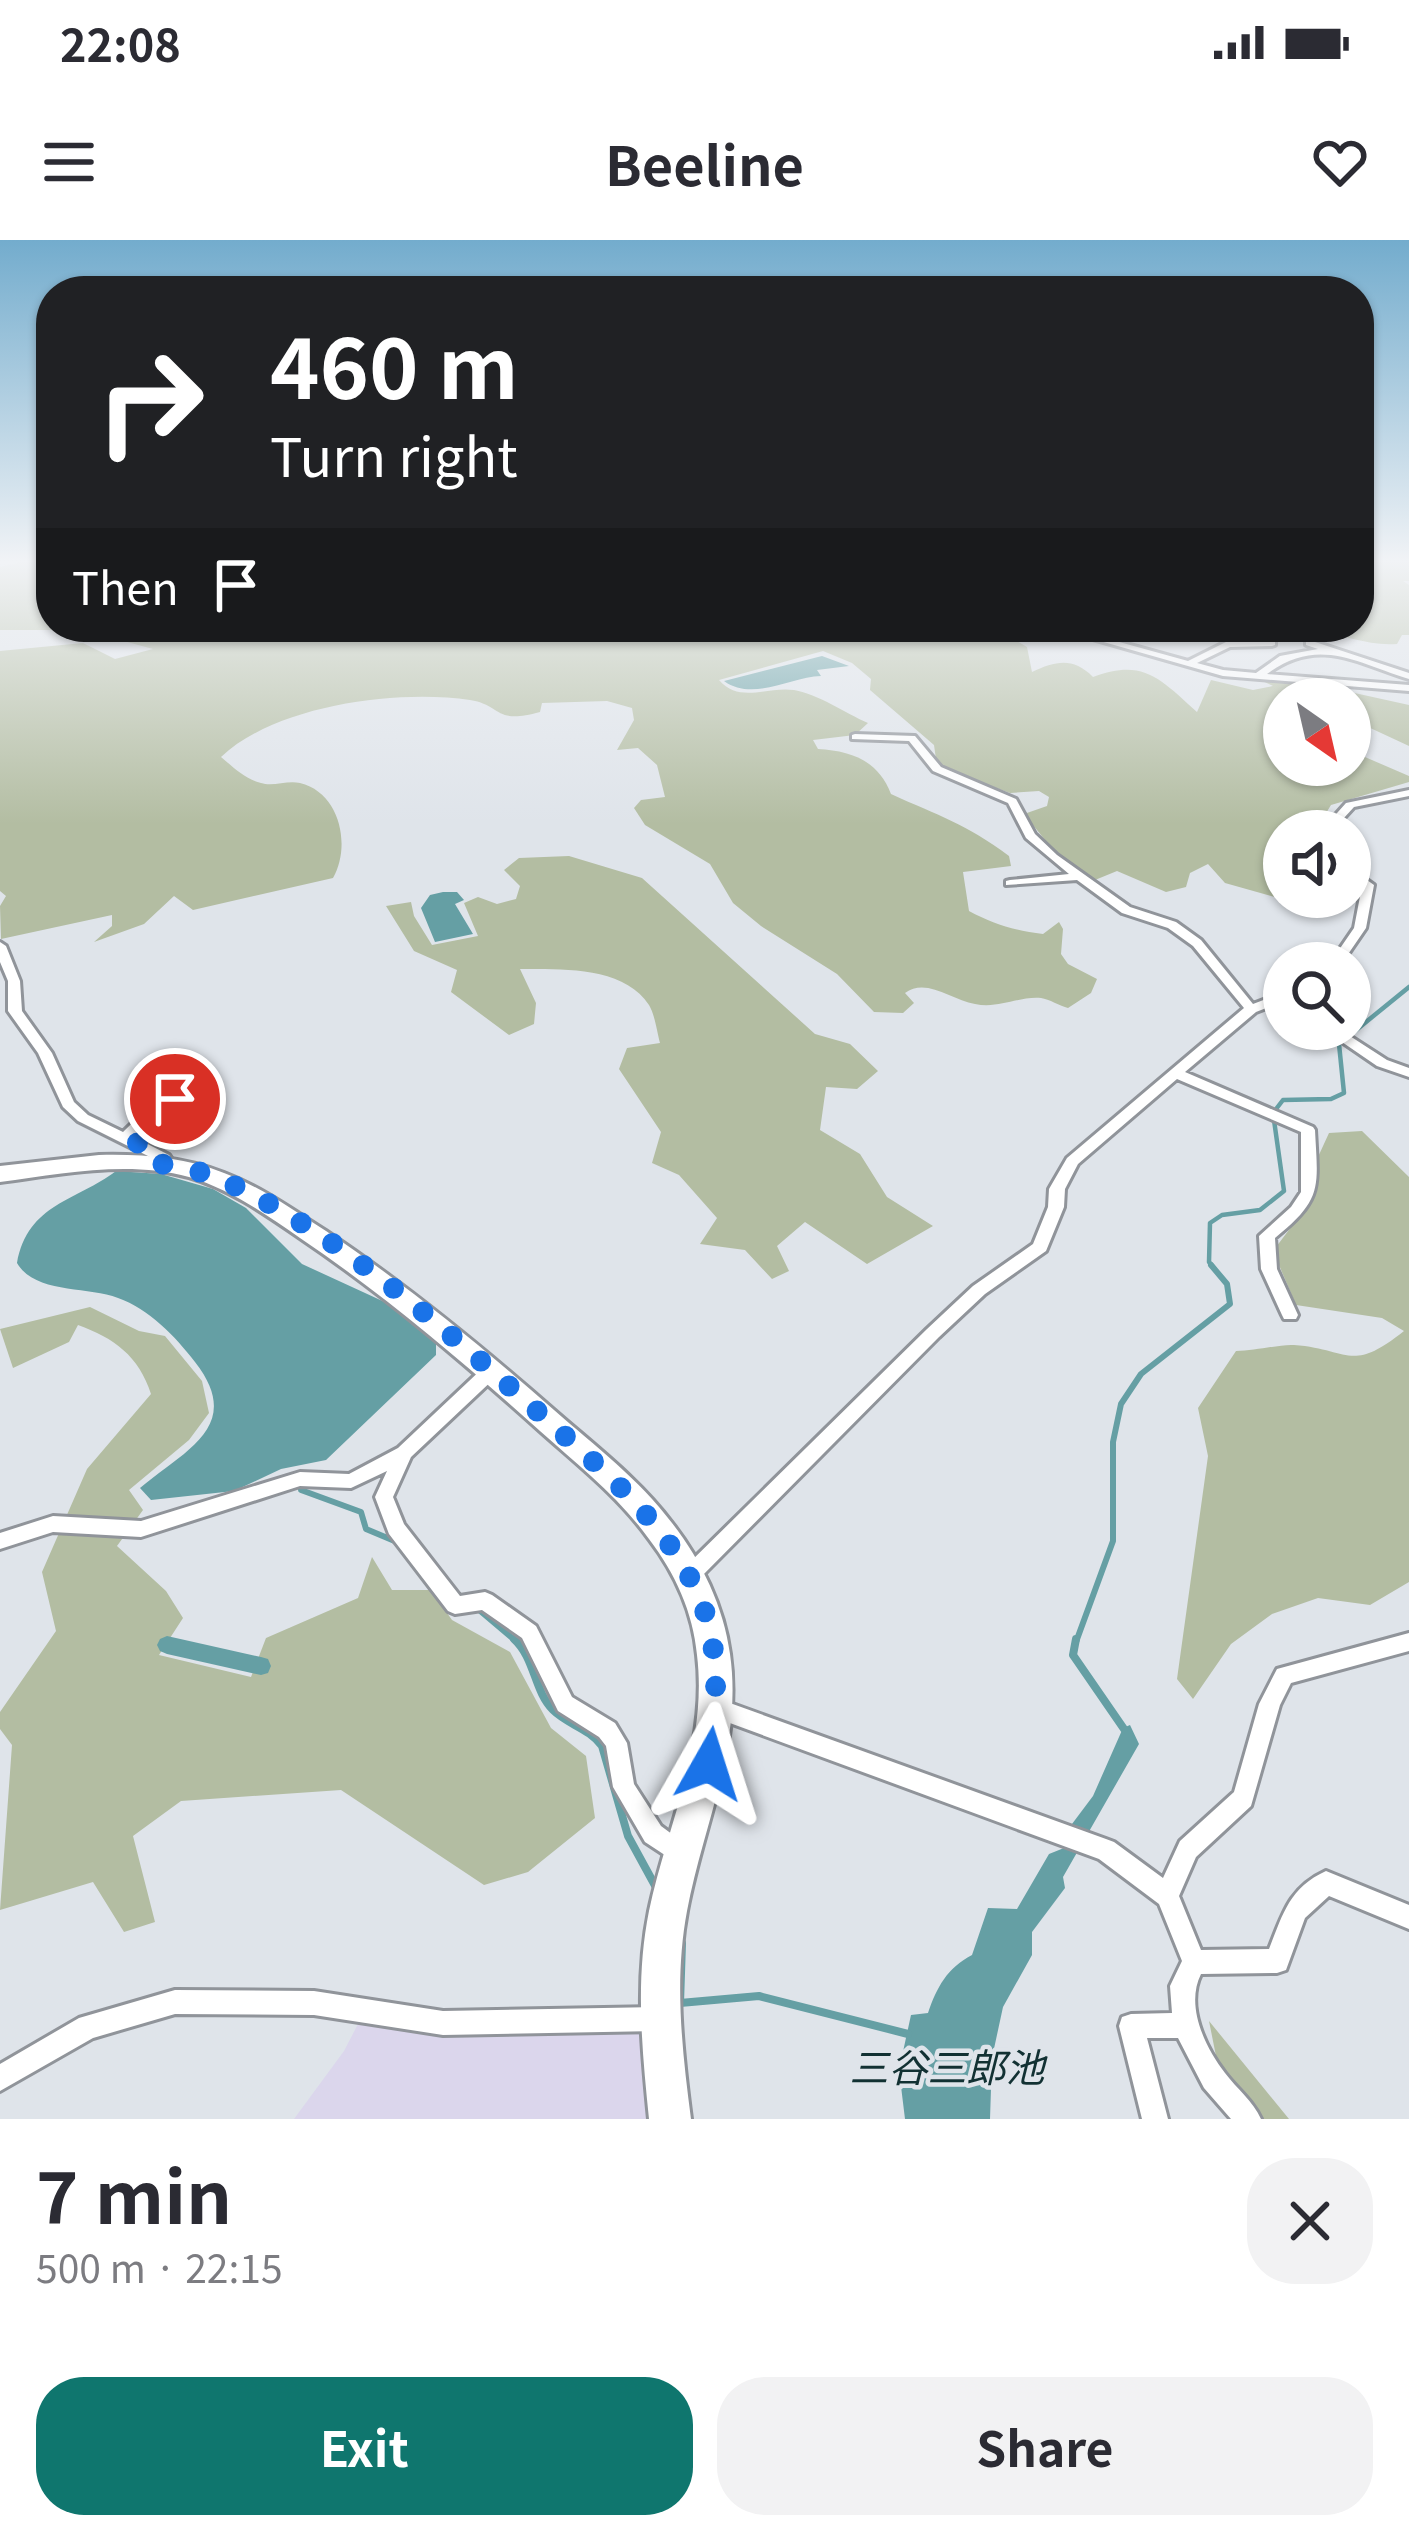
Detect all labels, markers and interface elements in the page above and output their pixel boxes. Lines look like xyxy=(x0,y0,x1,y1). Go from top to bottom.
text: 22:08 xyxy=(60,10,181,75)
text: Beeline xyxy=(605,123,804,202)
icon: menu xyxy=(36,129,102,195)
icon: heart xyxy=(1307,129,1373,195)
text: 460 m xyxy=(270,302,519,423)
icon: right xyxy=(72,324,228,480)
text: Turn right xyxy=(270,414,518,493)
icon: arrive xyxy=(203,552,269,618)
text: Then xyxy=(72,553,179,618)
north arrow xyxy=(1263,678,1371,786)
map controls xyxy=(1263,678,1371,1050)
button: sound xyxy=(1263,810,1371,918)
button: search xyxy=(1263,942,1371,1050)
pin xyxy=(124,1048,226,1150)
icon: arrive xyxy=(142,1066,208,1132)
position arrow xyxy=(646,1701,772,1827)
water label: 三谷三郎池 xyxy=(849,2037,1048,2093)
text: 7 min xyxy=(36,2140,232,2245)
button: close xyxy=(1247,2158,1373,2284)
text: 500 m · 22:15 xyxy=(36,2238,283,2294)
button: Exit xyxy=(36,2377,693,2515)
button: Share xyxy=(717,2377,1373,2515)

